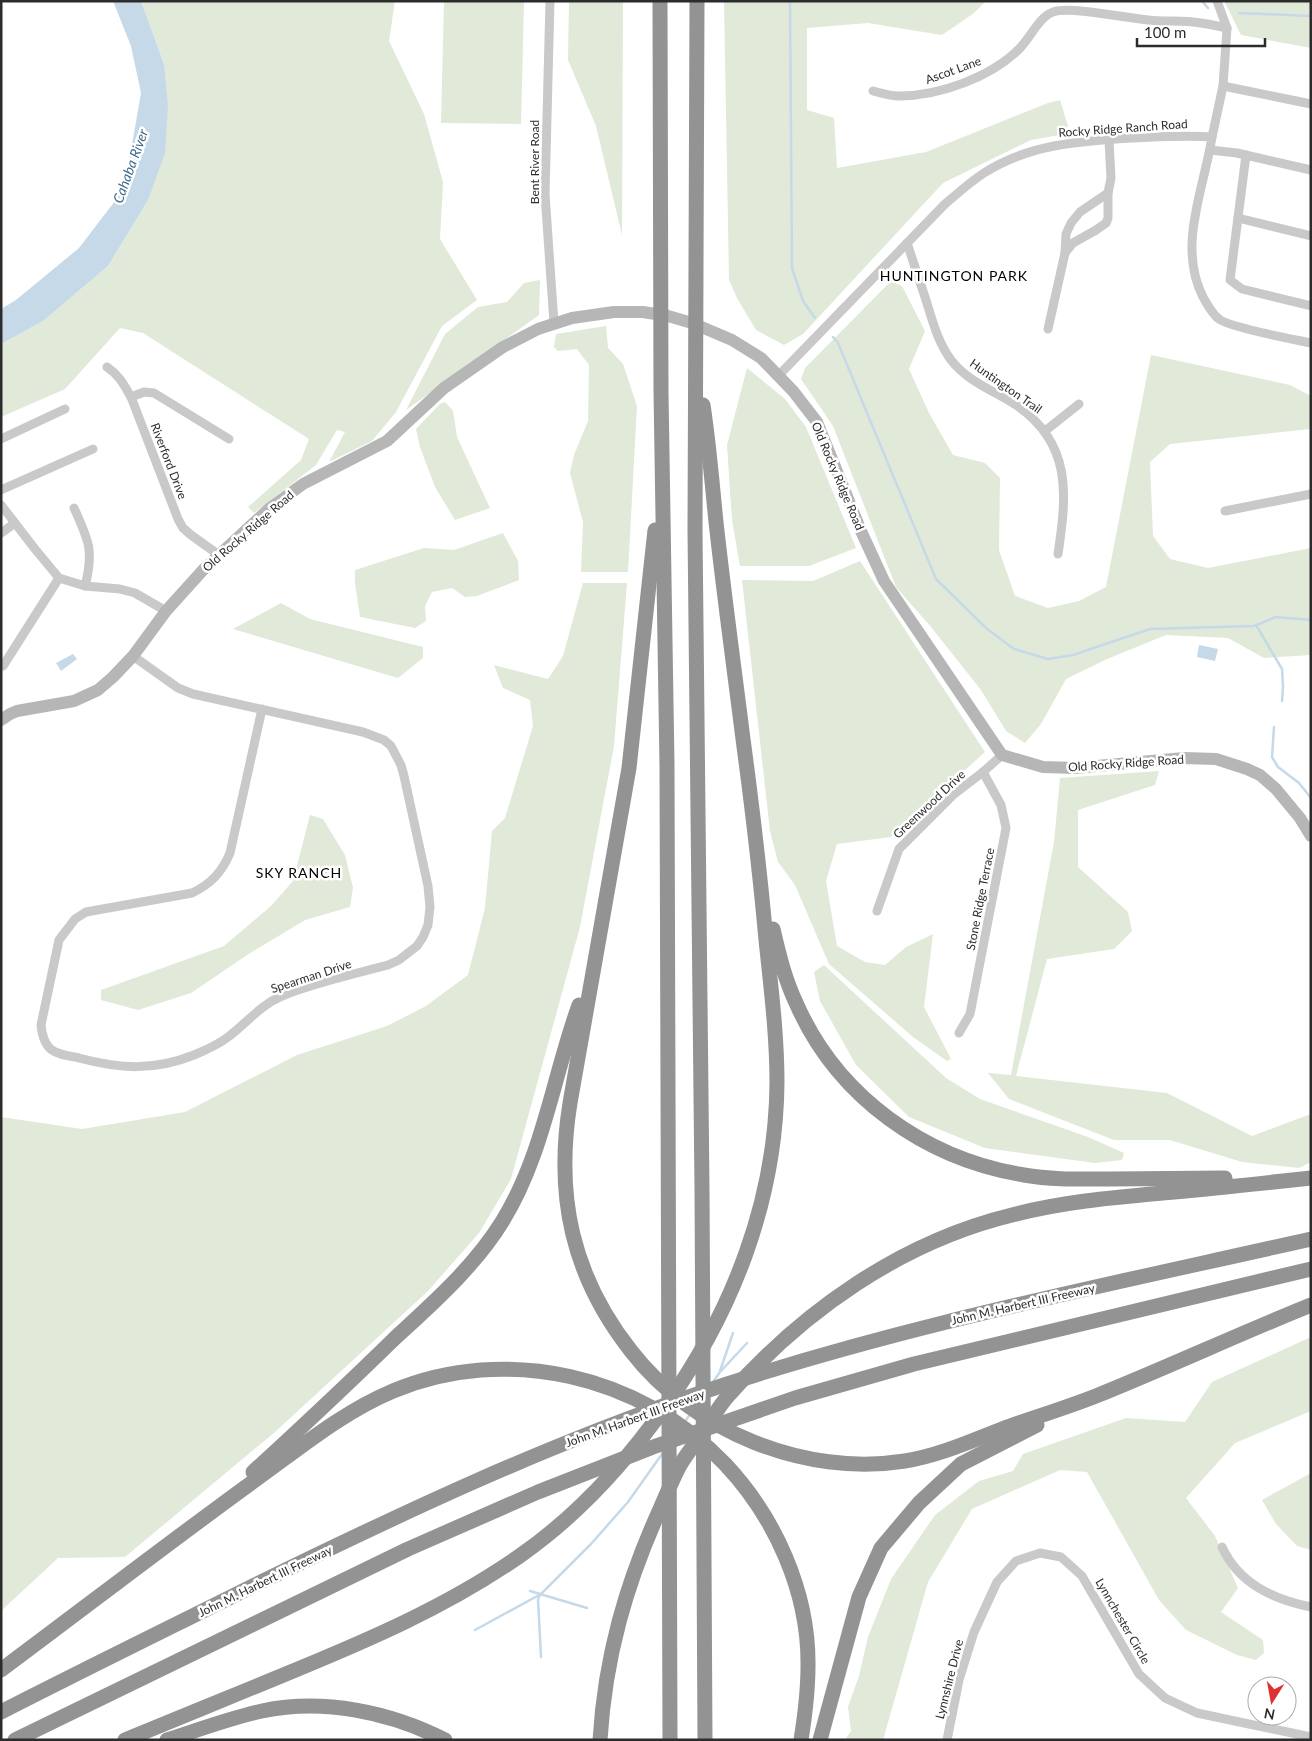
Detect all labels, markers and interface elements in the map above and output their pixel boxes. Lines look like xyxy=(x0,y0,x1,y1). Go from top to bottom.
scale bar xyxy=(1137,15,1264,47)
text: 100 m xyxy=(1144,23,1186,41)
street label: Ascot Lane xyxy=(923,53,983,87)
street label: Rocky Ridge Ranch Road xyxy=(1058,116,1188,140)
street label: Bent River Road xyxy=(527,120,542,204)
water label: Cahaba River xyxy=(109,126,151,205)
district label: HUNTINGTON PARK xyxy=(880,267,1028,284)
street label: Huntington Trail xyxy=(967,356,1045,416)
street label: Old Rocky Ridge Road xyxy=(808,420,868,532)
street label: Riverford Drive xyxy=(148,421,190,501)
street label: Old Rocky Ridge Road xyxy=(199,487,297,575)
street label: Old Rocky Ridge Road xyxy=(1068,751,1184,775)
street label: Greenwood Drive xyxy=(890,767,968,841)
street label: Stone Ridge Terrace xyxy=(963,846,997,952)
district label: SKY RANCH xyxy=(256,864,342,881)
street label: Spearman Drive xyxy=(269,956,353,996)
street label: John M. Harbert III Freeway xyxy=(950,1280,1097,1328)
street label: John M. Harbert III Freeway xyxy=(563,1386,707,1450)
street label: John M. Harbert III Freeway xyxy=(196,1542,335,1620)
street label: Lynnchester Circle xyxy=(1092,1576,1154,1666)
street label: Lynnshire Drive xyxy=(932,1638,966,1720)
north arrow xyxy=(1247,1676,1297,1726)
text: N xyxy=(1263,1705,1276,1724)

